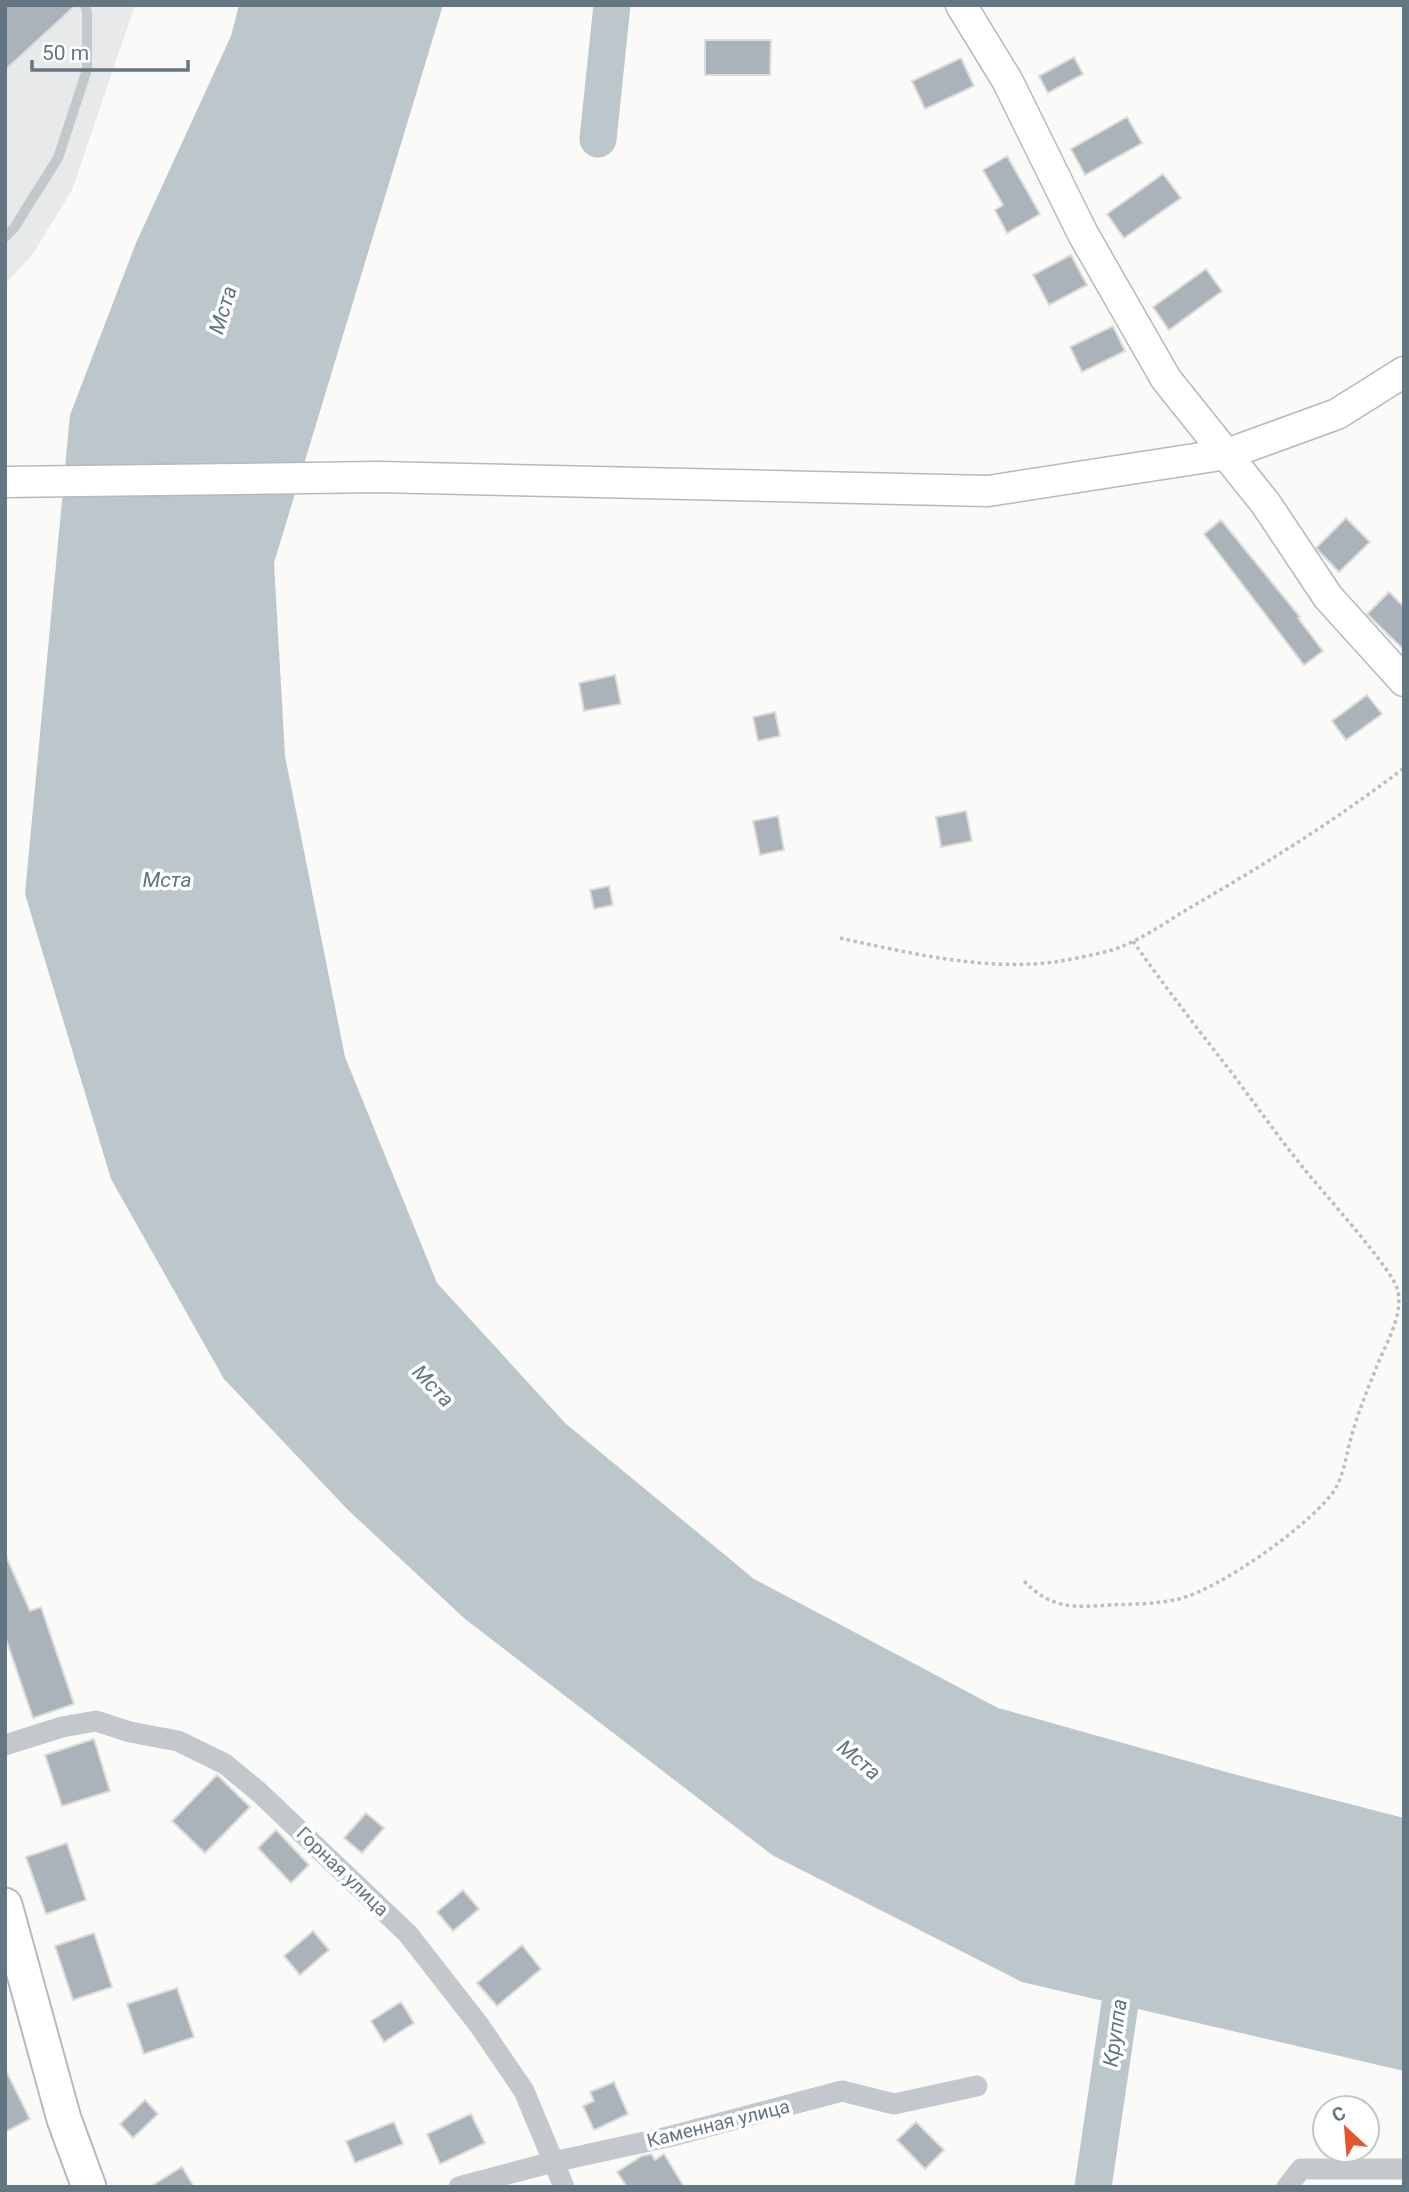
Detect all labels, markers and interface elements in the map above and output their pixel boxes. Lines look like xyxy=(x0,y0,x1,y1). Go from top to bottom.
scale bar xyxy=(32,28,187,72)
text: 50 m xyxy=(42,41,89,65)
water label: Мста xyxy=(204,283,242,337)
water label: Мста xyxy=(142,868,192,892)
water label: Мста xyxy=(407,1360,459,1412)
water label: Мста xyxy=(832,1735,886,1785)
street label: Горная улица xyxy=(292,1822,393,1921)
water label: Круппа xyxy=(1098,1997,1132,2069)
north arrow xyxy=(1311,2094,1381,2164)
street label: Каменная улица xyxy=(644,2095,792,2152)
text: С xyxy=(1328,2101,1349,2127)

